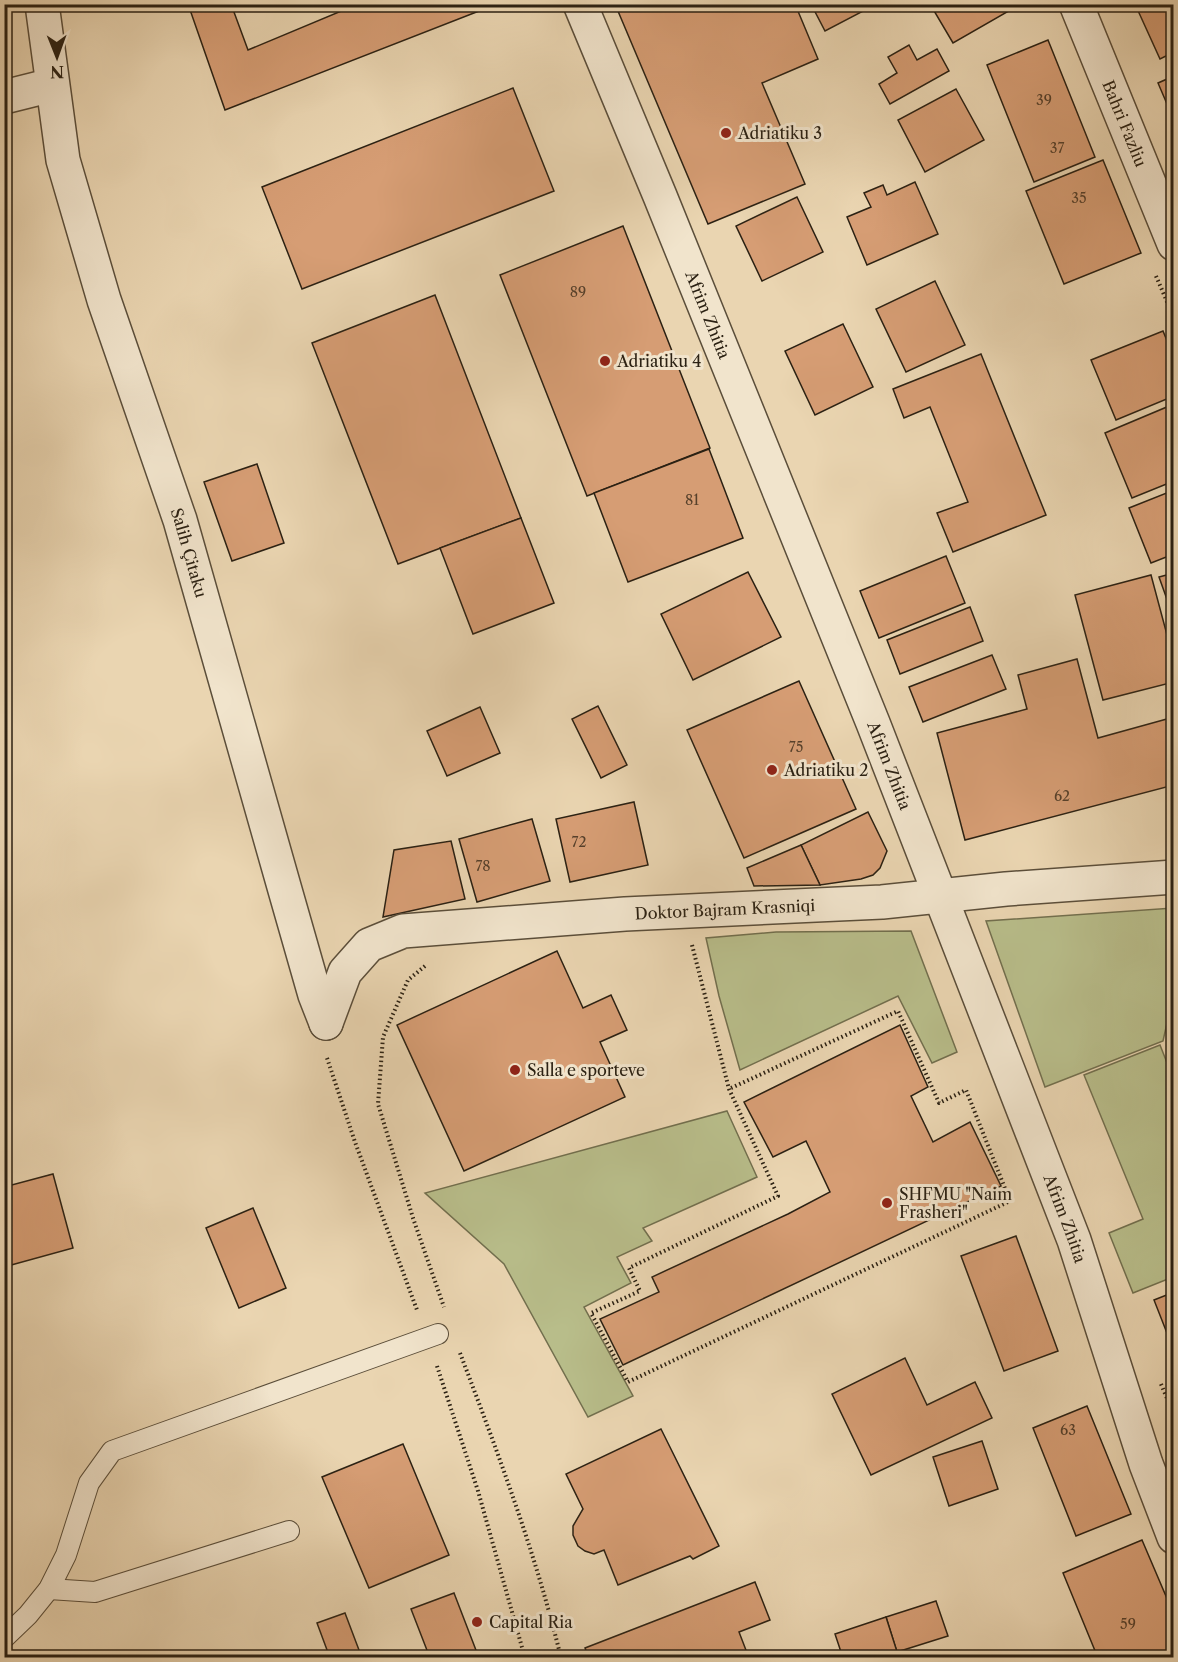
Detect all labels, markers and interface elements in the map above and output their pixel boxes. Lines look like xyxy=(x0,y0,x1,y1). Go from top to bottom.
north arrow xyxy=(27,27,87,87)
text: N xyxy=(50,62,64,82)
street label: Bahri Fazliu xyxy=(1098,77,1151,170)
house number: 39 xyxy=(1036,91,1052,109)
place label: Adriatiku 3 xyxy=(737,123,822,143)
marker: Adriatiku 3 xyxy=(719,126,733,140)
house number: 37 xyxy=(1050,139,1064,157)
house number: 35 xyxy=(1071,189,1087,207)
street label: Afrim Zhitia xyxy=(681,267,735,362)
house number: 89 xyxy=(570,283,586,301)
place label: Adriatiku 4 xyxy=(616,351,702,371)
marker: Adriatiku 4 xyxy=(598,354,612,368)
house number: 81 xyxy=(685,491,699,509)
street label: Salih Çitaku xyxy=(167,505,212,600)
street label: Afrim Zhitia xyxy=(863,718,916,813)
house number: 75 xyxy=(789,738,803,756)
place label: Adriatiku 2 xyxy=(783,760,869,780)
marker: Adriatiku 2 xyxy=(765,763,779,777)
house number: 62 xyxy=(1054,787,1070,805)
house number: 72 xyxy=(572,833,586,851)
house number: 78 xyxy=(475,857,491,875)
street label: Doktor Bajram Krasniqi xyxy=(634,895,816,924)
place label: Salla e sporteve xyxy=(527,1060,645,1080)
marker: Salla e sporteve xyxy=(508,1063,522,1077)
street label: Afrim Zhitia xyxy=(1039,1171,1091,1266)
place label: SHFMU "Naim Frasheri" xyxy=(899,1184,1012,1222)
marker: SHFMU "Naim Frasheri" xyxy=(880,1196,894,1210)
house number: 63 xyxy=(1060,1421,1076,1439)
place label: Capital Ria xyxy=(489,1612,573,1632)
marker: Capital Ria xyxy=(470,1615,484,1629)
house number: 59 xyxy=(1120,1615,1136,1633)

